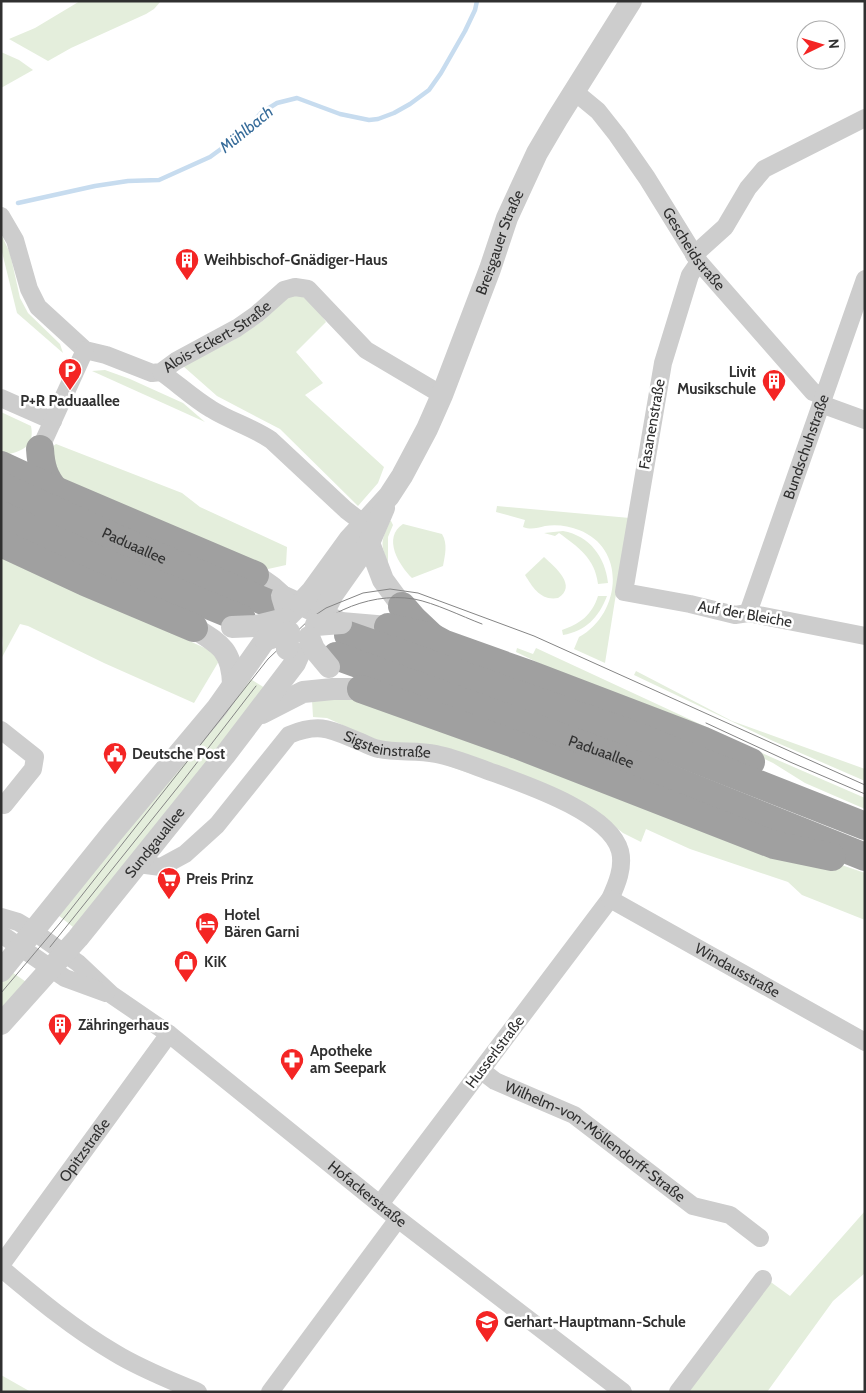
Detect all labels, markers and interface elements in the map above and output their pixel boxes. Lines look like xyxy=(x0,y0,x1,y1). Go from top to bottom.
north arrow xyxy=(796,20,846,70)
text: N xyxy=(825,38,843,50)
water label: Mühlbach xyxy=(215,102,277,157)
street label: Breisgauer Straße xyxy=(472,187,528,297)
street label: Gescheidstraße xyxy=(659,204,729,295)
building icon: Weihbischof-Gnädiger-Haus xyxy=(174,247,200,281)
place label: Weihbischof-Gnädiger-Haus xyxy=(204,251,388,269)
street label: Alois-Eckert-Straße xyxy=(159,297,275,376)
parking icon: P+R Paduaallee xyxy=(57,357,83,391)
place label: Livit Musikschule xyxy=(677,363,756,398)
building icon: Livit Musikschule xyxy=(761,368,787,402)
street label: Fasanenstraße xyxy=(635,377,669,471)
place label: P+R Paduaallee xyxy=(20,392,120,410)
street label: Bundschuhstraße xyxy=(779,392,833,502)
street label: Paduaallee xyxy=(99,524,169,568)
street label: Auf der Bleiche xyxy=(697,597,794,631)
street label: Sigsteinstraße xyxy=(341,727,432,762)
street label: Paduaallee xyxy=(566,732,637,772)
public building icon: Deutsche Post xyxy=(102,741,128,775)
place label: Deutsche Post xyxy=(132,745,225,763)
street label: Sundgauallee xyxy=(121,803,189,881)
supermarket icon: Preis Prinz xyxy=(156,866,182,900)
place label: Preis Prinz xyxy=(186,870,253,888)
place label: Hotel Bären Garni xyxy=(224,906,299,941)
hotel icon: Hotel Bären Garni xyxy=(194,911,220,945)
street label: Windausstraße xyxy=(692,939,783,1002)
shop icon: KiK xyxy=(173,949,199,983)
place label: KiK xyxy=(204,953,227,971)
building icon: Zähringerhaus xyxy=(47,1012,73,1046)
street label: Husserlstraße xyxy=(462,1012,528,1092)
place label: Zähringerhaus xyxy=(78,1016,169,1034)
place label: Apotheke am Seepark xyxy=(310,1042,387,1077)
pharmacy icon: Apotheke am Seepark xyxy=(279,1047,305,1081)
street label: Wilhelm-von-Möllendorff-Straße xyxy=(502,1077,689,1206)
street label: Opitzstraße xyxy=(55,1114,114,1186)
street label: Hofackerstraße xyxy=(324,1157,410,1231)
school or university icon: Gerhart-Hauptmann-Schule xyxy=(474,1309,500,1343)
place label: Gerhart-Hauptmann-Schule xyxy=(504,1313,686,1331)

